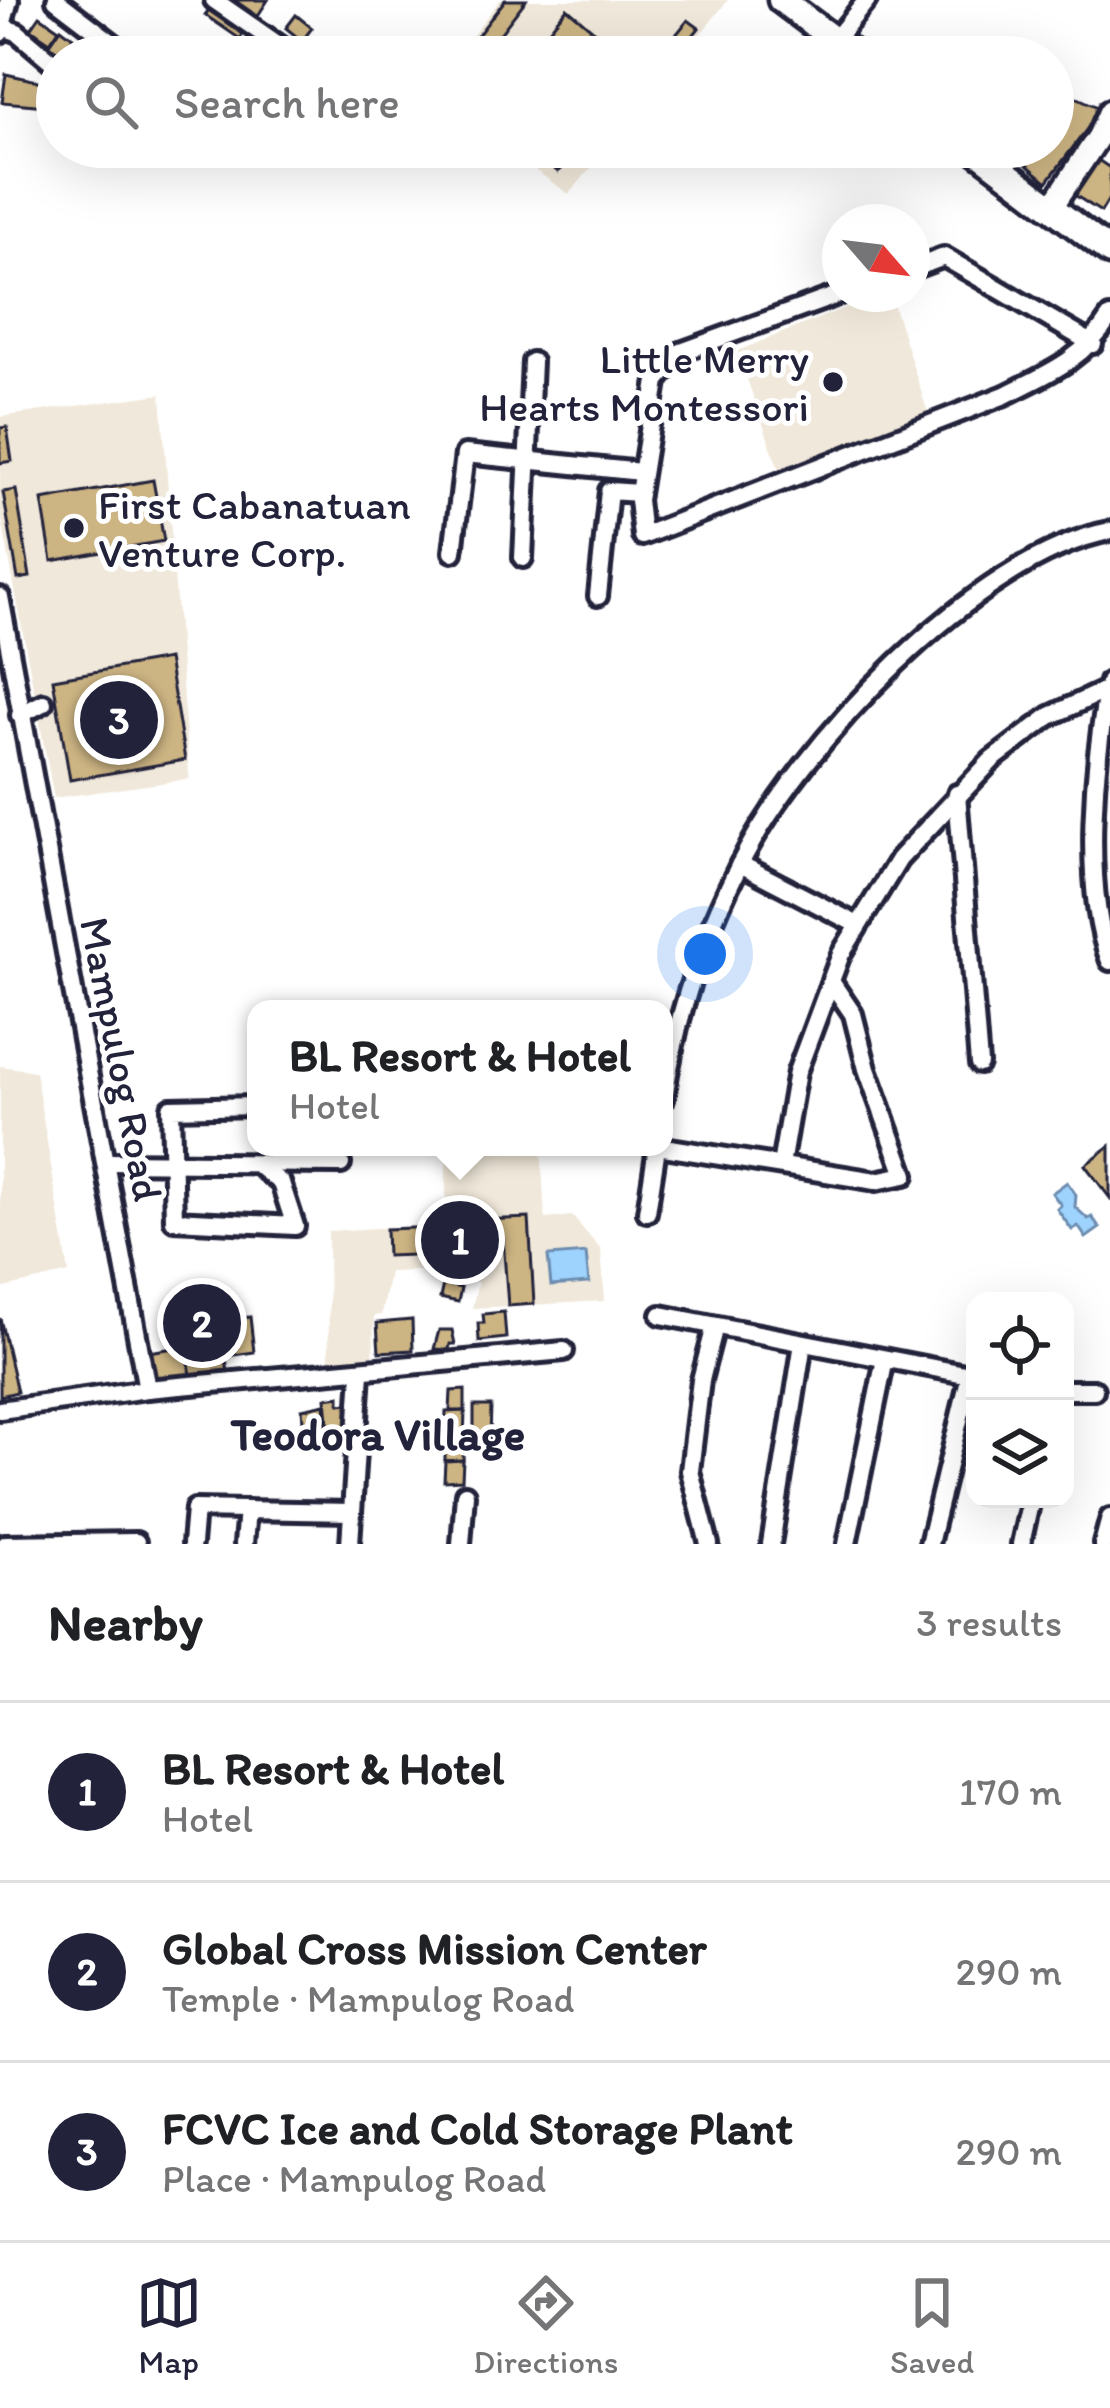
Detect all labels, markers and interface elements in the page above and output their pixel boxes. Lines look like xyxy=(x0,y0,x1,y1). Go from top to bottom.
search box xyxy=(36,36,1074,168)
icon: search xyxy=(78,69,144,135)
text: Search here xyxy=(174,75,400,129)
north arrow xyxy=(822,204,930,312)
place label: Little Merry Hearts Montessori xyxy=(479,333,809,432)
marker: Little Merry Hearts Montessori xyxy=(820,369,846,395)
place label: First Cabanatuan Venture Corp. xyxy=(98,479,411,578)
marker: First Cabanatuan Venture Corp. xyxy=(61,515,87,541)
pin: 3 xyxy=(80,675,158,765)
street label: Mampulog Road xyxy=(69,913,174,1205)
your location xyxy=(675,924,735,984)
popup xyxy=(247,1000,673,1156)
text: BL Resort & Hotel xyxy=(289,1028,631,1082)
text: Hotel xyxy=(289,1082,380,1129)
pin: 1 xyxy=(421,1195,499,1285)
pin: 2 xyxy=(163,1278,241,1368)
map controls xyxy=(966,1292,1074,1508)
button: locate xyxy=(966,1292,1074,1400)
button: layers xyxy=(966,1400,1074,1508)
district label: Teodora Village xyxy=(230,1407,525,1461)
text: Nearby xyxy=(48,1592,203,1653)
text: 3 results xyxy=(916,1599,1062,1646)
text: BL Resort & Hotel xyxy=(162,1741,504,1795)
text: 1 xyxy=(78,1768,96,1815)
text: 170 m xyxy=(959,1768,1062,1815)
text: Hotel xyxy=(162,1795,253,1842)
text: Global Cross Mission Center xyxy=(162,1921,707,1975)
text: 2 xyxy=(77,1948,97,1995)
text: 290 m xyxy=(955,1948,1062,1995)
text: Temple · Mampulog Road xyxy=(162,1975,574,2022)
text: FCVC Ice and Cold Storage Plant xyxy=(162,2101,793,2155)
text: 3 xyxy=(76,2128,98,2175)
text: 290 m xyxy=(955,2128,1062,2175)
text: Place · Mampulog Road xyxy=(162,2155,546,2202)
tab: Map xyxy=(136,2270,202,2381)
tab: Directions xyxy=(473,2270,618,2381)
tab: Saved xyxy=(890,2270,974,2381)

